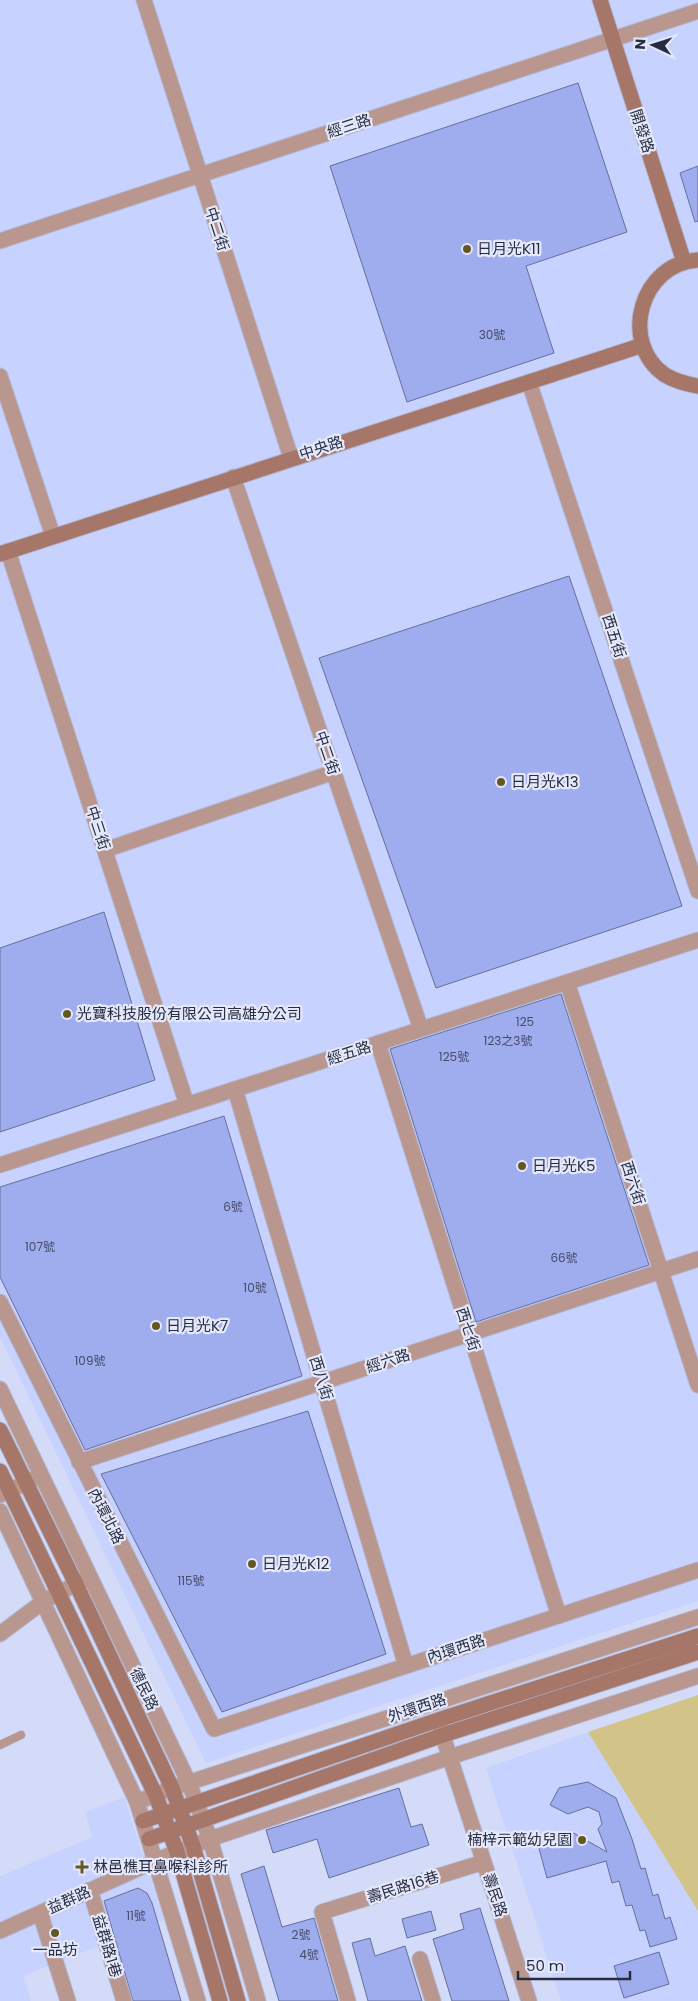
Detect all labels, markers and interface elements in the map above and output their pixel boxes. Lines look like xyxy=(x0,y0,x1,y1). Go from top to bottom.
north arrow xyxy=(628,20,678,70)
text: N xyxy=(630,38,650,50)
street label: 開發路 xyxy=(626,106,659,155)
street label: 經三路 xyxy=(324,109,373,142)
street label: 中二街 xyxy=(201,204,234,253)
place label: 日月光K11 xyxy=(477,238,541,259)
marker: 日月光K11 xyxy=(461,243,473,255)
house number: 30號 xyxy=(479,326,505,343)
street label: 中央路 xyxy=(296,431,345,464)
street label: 西五街 xyxy=(598,611,631,660)
street label: 中二街 xyxy=(310,728,345,778)
place label: 日月光K13 xyxy=(511,771,579,792)
marker: 日月光K13 xyxy=(495,776,507,788)
street label: 中三街 xyxy=(82,803,115,852)
place label: 光寶科技股份有限公司高雄分公司 xyxy=(77,1003,302,1024)
marker: 光寶科技股份有限公司高雄分公司 xyxy=(61,1008,73,1020)
house number: 125 xyxy=(516,1013,534,1030)
house number: 123之3號 xyxy=(484,1032,532,1049)
street label: 經五路 xyxy=(324,1036,373,1069)
house number: 125號 xyxy=(439,1048,469,1065)
place label: 日月光K5 xyxy=(532,1155,595,1176)
street label: 西六街 xyxy=(617,1158,650,1207)
marker: 日月光K5 xyxy=(516,1160,528,1172)
house number: 6號 xyxy=(223,1198,243,1215)
house number: 107號 xyxy=(25,1238,55,1255)
house number: 66號 xyxy=(550,1249,578,1266)
house number: 10號 xyxy=(243,1279,267,1296)
street label: 西七街 xyxy=(452,1304,485,1353)
place label: 日月光K7 xyxy=(166,1315,228,1336)
marker: 日月光K7 xyxy=(150,1320,162,1332)
street label: 經六路 xyxy=(363,1344,412,1377)
house number: 109號 xyxy=(75,1352,105,1369)
street label: 西八街 xyxy=(305,1353,338,1402)
street label: 內環北路 xyxy=(83,1484,129,1547)
place label: 日月光K12 xyxy=(262,1553,329,1574)
marker: 日月光K12 xyxy=(246,1558,258,1570)
house number: 115號 xyxy=(177,1572,205,1589)
street label: 內環西路 xyxy=(424,1629,488,1668)
street label: 德民路 xyxy=(125,1664,164,1714)
street label: 外環西路 xyxy=(385,1688,449,1727)
place label: 楠梓示範幼兒園 xyxy=(467,1829,572,1850)
marker: 楠梓示範幼兒園 xyxy=(576,1834,588,1846)
place label: 林邑樵耳鼻喉科診所 xyxy=(93,1856,228,1877)
marker: 林邑樵耳鼻喉科診所 xyxy=(75,1860,89,1874)
street label: 壽民路16巷 xyxy=(364,1866,441,1907)
street label: 壽民路 xyxy=(479,1870,512,1919)
street label: 益群路 xyxy=(44,1881,94,1918)
house number: 11號 xyxy=(126,1907,146,1924)
street label: 益群路1巷 xyxy=(88,1912,127,1980)
house number: 2號 xyxy=(292,1926,310,1943)
marker: 一品坊 xyxy=(49,1927,61,1939)
place label: 一品坊 xyxy=(32,1939,78,1960)
house number: 4號 xyxy=(299,1946,319,1963)
scale bar xyxy=(518,1948,630,1980)
text: 50 m xyxy=(526,1955,564,1976)

